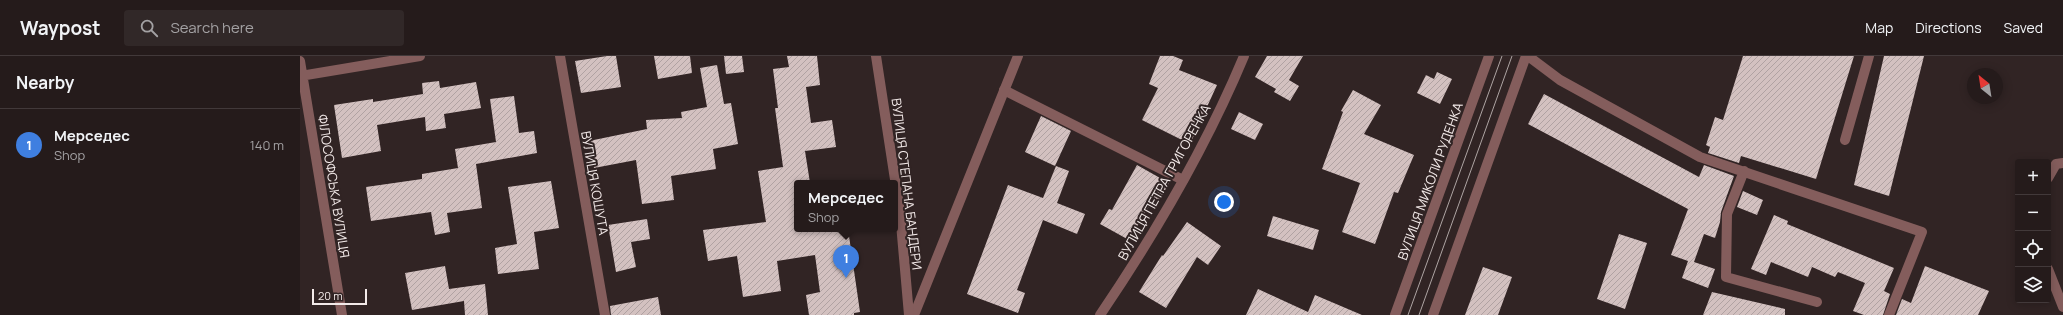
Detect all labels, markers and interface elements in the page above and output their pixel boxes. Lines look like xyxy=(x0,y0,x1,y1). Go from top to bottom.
search box xyxy=(124,10,404,46)
text: Waypost xyxy=(20,15,100,41)
icon: search xyxy=(138,17,160,39)
text: Search here xyxy=(170,17,254,38)
text: Map xyxy=(1865,18,1893,37)
text: Directions xyxy=(1915,18,1982,37)
text: Saved xyxy=(2004,18,2043,37)
north arrow xyxy=(1967,68,2003,104)
text: Nearby xyxy=(16,71,74,94)
street label: ВУЛИЦЯ СТЕПАНА БАНДЕРИ xyxy=(888,97,926,271)
street label: ВУЛИЦЯ МИКОЛИ РУДЕНКА xyxy=(1393,100,1467,262)
street label: ВУЛИЦЯ ПЕТРА ГРИГОРЕНКА xyxy=(1114,101,1214,263)
street label: ФІЛОСОФСЬКА ВУЛИЦЯ xyxy=(314,113,354,259)
text: Мерседес xyxy=(54,125,130,146)
street label: ВУЛИЦЯ КОШУТА xyxy=(577,129,613,237)
text: 1 xyxy=(26,136,32,154)
text: 140 m xyxy=(250,136,284,154)
text: Shop xyxy=(54,146,85,164)
map controls xyxy=(2015,159,2051,303)
button: + xyxy=(2015,159,2051,195)
popup xyxy=(794,180,898,232)
text: Мерседес xyxy=(808,187,884,208)
your location xyxy=(1214,192,1234,212)
button: − xyxy=(2015,195,2051,231)
text: Shop xyxy=(808,208,839,226)
button: locate xyxy=(2015,231,2051,267)
pin: 1 xyxy=(833,245,859,278)
button: layers xyxy=(2015,267,2051,303)
scale bar xyxy=(312,287,367,306)
text: 20 m xyxy=(318,288,343,303)

